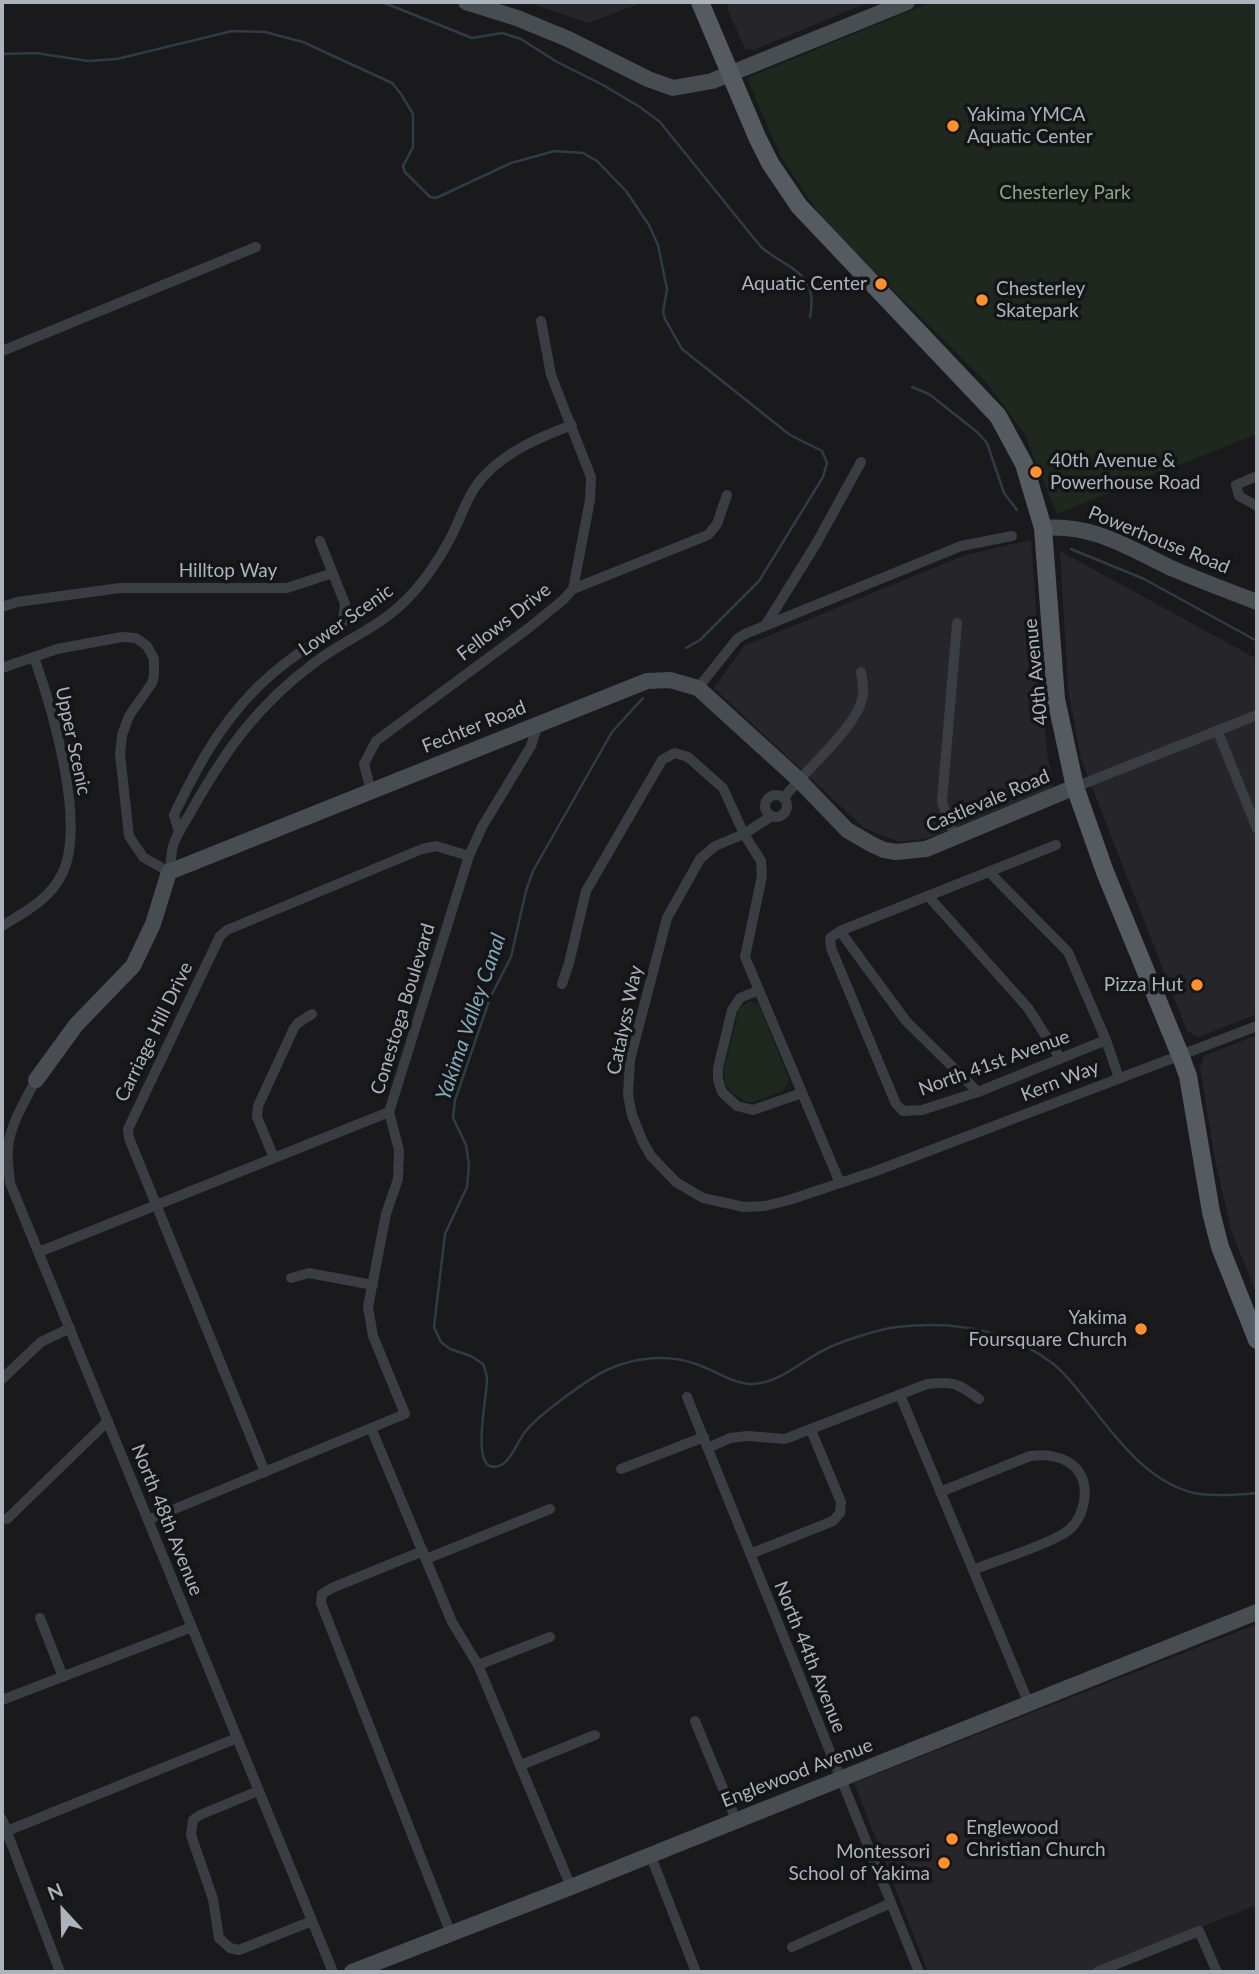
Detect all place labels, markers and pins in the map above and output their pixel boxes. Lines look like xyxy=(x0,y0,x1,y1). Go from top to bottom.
place label: Yakima YMCA Aquatic Center xyxy=(967,104,1093,148)
marker: Yakima YMCA Aquatic Center xyxy=(945,118,961,134)
place label: Aquatic Center xyxy=(741,273,867,295)
marker: Aquatic Center xyxy=(873,276,889,292)
place label: Chesterley Skatepark xyxy=(996,278,1085,322)
marker: Chesterley Skatepark xyxy=(974,292,990,308)
place label: 40th Avenue & Powerhouse Road xyxy=(1050,450,1201,494)
marker: 40th Avenue & Powerhouse Road xyxy=(1028,464,1044,480)
place label: Pizza Hut xyxy=(1104,974,1183,996)
marker: Pizza Hut xyxy=(1189,977,1205,993)
place label: Yakima Foursquare Church xyxy=(968,1307,1127,1351)
marker: Yakima Foursquare Church xyxy=(1133,1321,1149,1337)
place label: Englewood Christian Church xyxy=(966,1817,1106,1861)
marker: Englewood Christian Church xyxy=(944,1831,960,1847)
place label: Montessori School of Yakima xyxy=(789,1841,930,1885)
marker: Montessori School of Yakima xyxy=(936,1855,952,1871)

